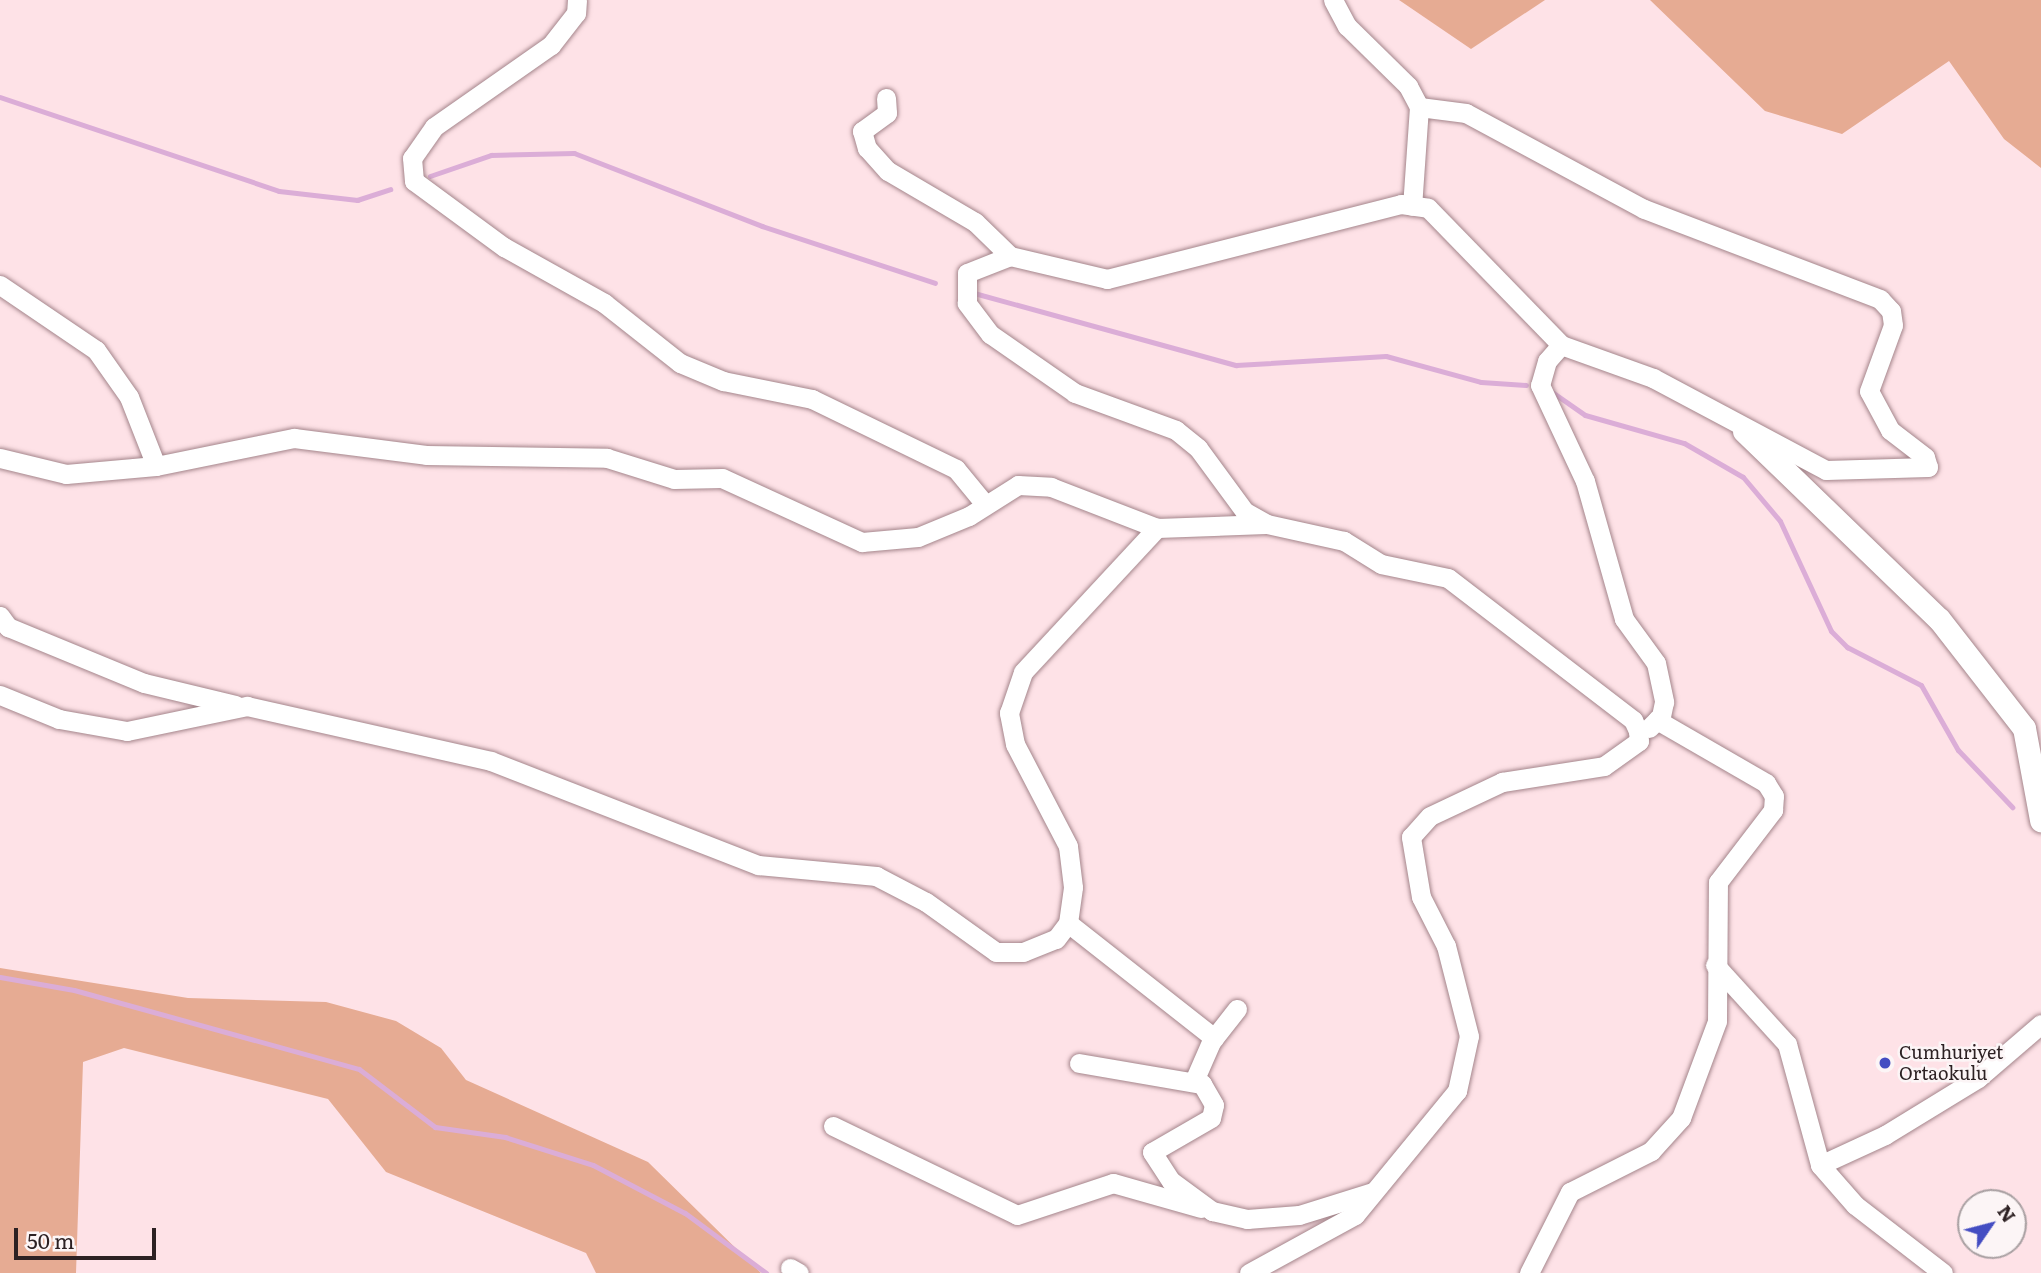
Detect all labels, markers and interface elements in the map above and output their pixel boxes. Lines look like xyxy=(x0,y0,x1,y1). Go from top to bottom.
place label: Cumhuriyet Ortaokulu xyxy=(1899,1042,2003,1084)
marker: Cumhuriyet Ortaokulu xyxy=(1877,1055,1893,1071)
north arrow xyxy=(1957,1189,2027,1259)
text: N xyxy=(1992,1199,2024,1228)
scale bar xyxy=(18,1214,159,1258)
text: 50 m xyxy=(27,1224,74,1255)

